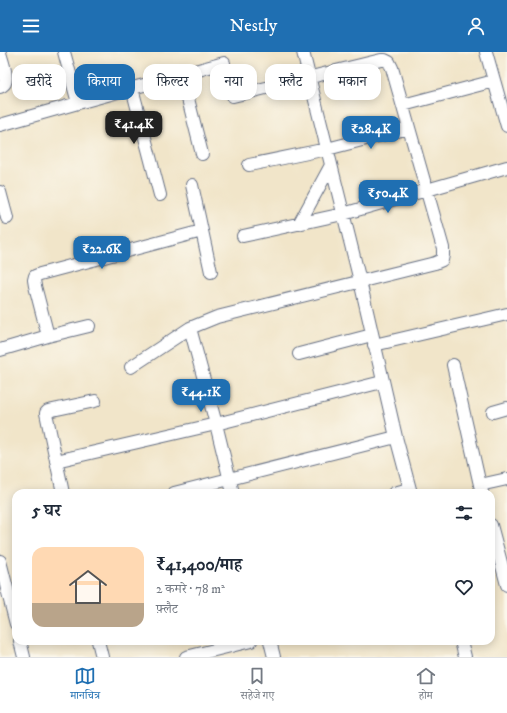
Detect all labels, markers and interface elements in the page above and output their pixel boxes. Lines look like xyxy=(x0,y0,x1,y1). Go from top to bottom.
icon: menu xyxy=(20,15,42,37)
text: Nestly xyxy=(230,15,277,37)
icon: person xyxy=(465,15,487,37)
chip: खरीदें xyxy=(12,64,66,100)
chip: किराया xyxy=(74,64,135,100)
chip: फ़िल्टर xyxy=(143,64,202,100)
chip: नया xyxy=(210,64,257,100)
chip: फ़्लैट xyxy=(265,64,316,100)
chip: मकान xyxy=(324,64,381,100)
pin: ₹41.4K xyxy=(101,111,167,145)
text: ₹41.4K xyxy=(114,116,154,132)
pin: ₹28.4K xyxy=(338,116,404,150)
text: ₹28.4K xyxy=(351,121,391,137)
pin: ₹50.4K xyxy=(355,180,421,214)
text: ₹50.4K xyxy=(368,185,408,201)
pin: ₹22.6K xyxy=(69,236,135,270)
text: ₹22.6K xyxy=(82,241,122,257)
pin: ₹44.1K xyxy=(168,379,234,413)
text: ₹44.1K xyxy=(181,384,221,400)
text: 5 घर xyxy=(32,500,61,522)
icon: filters xyxy=(453,502,475,524)
text: ₹41,400/माह xyxy=(156,554,242,576)
icon: home xyxy=(64,563,112,611)
icon: heart xyxy=(453,576,475,598)
text: 2 कमरे · 78 m² xyxy=(156,581,225,597)
text: फ़्लैट xyxy=(156,601,178,617)
tab: मानचित्र xyxy=(70,665,100,706)
tab: सहेजे गए xyxy=(241,665,274,706)
tab: होम xyxy=(415,665,437,706)

